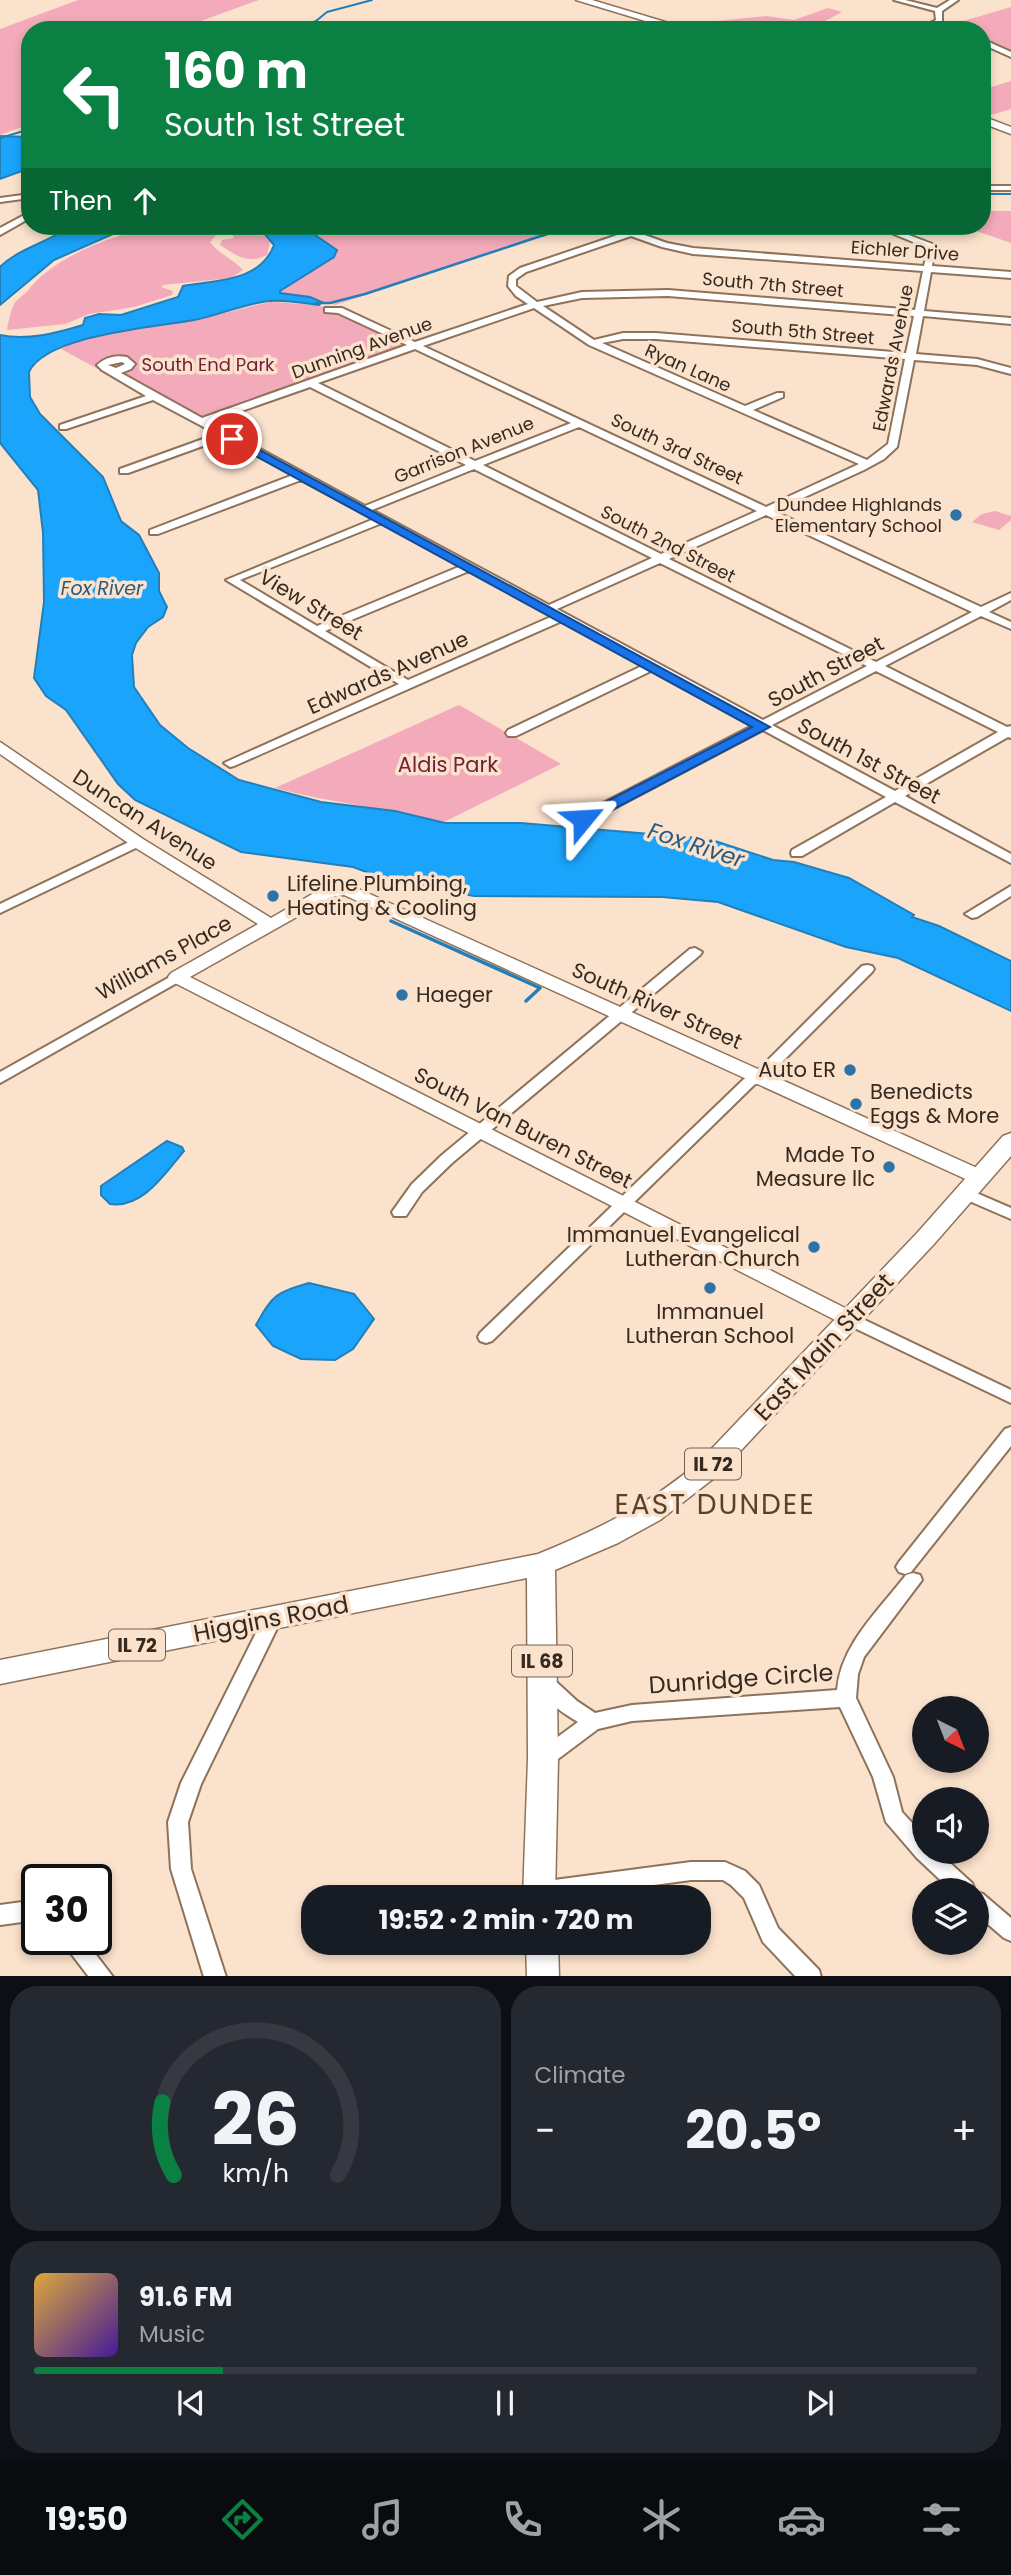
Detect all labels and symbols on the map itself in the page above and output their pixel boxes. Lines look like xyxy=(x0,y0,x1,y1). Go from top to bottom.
street label: Eichler Drive xyxy=(850,234,960,267)
street label: South 7th Street xyxy=(701,266,845,303)
street label: Edwards Avenue xyxy=(866,282,919,433)
street label: Dunning Avenue xyxy=(288,311,436,385)
street label: South 5th Street xyxy=(731,313,876,350)
street label: Ryan Lane xyxy=(641,337,735,398)
park label: South End Park xyxy=(142,352,275,377)
street label: South 3rd Street xyxy=(607,407,748,490)
pin xyxy=(202,409,262,469)
street label: Garrison Avenue xyxy=(390,410,538,489)
place label: Dundee Highlands Elementary School xyxy=(775,492,942,538)
street label: South 2nd Street xyxy=(597,499,740,588)
marker: Dundee Highlands Elementary School xyxy=(948,507,964,523)
street label: View Street xyxy=(254,562,369,647)
water label: Fox River xyxy=(61,575,144,602)
street label: Edwards Avenue xyxy=(302,624,473,721)
street label: South Street xyxy=(763,629,889,714)
street label: South 1st Street xyxy=(793,711,946,811)
park label: Aldis Park xyxy=(398,750,498,779)
street label: Duncan Avenue xyxy=(68,762,223,877)
position arrow xyxy=(546,782,620,856)
water label: Fox River xyxy=(644,814,750,876)
place label: Lifeline Plumbing, Heating & Cooling xyxy=(287,869,477,922)
marker: Lifeline Plumbing, Heating & Cooling xyxy=(265,888,281,904)
street label: Williams Place xyxy=(91,908,237,1007)
street label: South River Street xyxy=(567,955,747,1056)
place label: Haeger xyxy=(416,980,493,1009)
marker: Haeger xyxy=(394,987,410,1003)
place label: Auto ER xyxy=(758,1055,836,1084)
street label: South Van Buren Street xyxy=(409,1060,637,1195)
marker: Auto ER xyxy=(842,1062,858,1078)
place label: Benedicts Eggs & More xyxy=(870,1077,999,1130)
marker: Benedicts Eggs & More xyxy=(848,1096,864,1112)
place label: Made To Measure llc xyxy=(756,1140,875,1193)
marker: Made To Measure llc xyxy=(881,1159,897,1175)
place label: Immanuel Evangelical Lutheran Church xyxy=(567,1220,800,1273)
marker: Immanuel Evangelical Lutheran Church xyxy=(806,1239,822,1255)
street label: East Main Street xyxy=(746,1266,901,1428)
marker: Immanuel Lutheran School xyxy=(702,1280,718,1296)
place label: Immanuel Lutheran School xyxy=(626,1297,794,1350)
road number: IL 72 xyxy=(685,1448,741,1480)
district label: EAST DUNDEE xyxy=(614,1485,816,1524)
street label: Higgins Road xyxy=(190,1587,351,1650)
road number: IL 72 xyxy=(109,1630,165,1660)
road number: IL 68 xyxy=(512,1646,572,1676)
street label: Dunridge Circle xyxy=(648,1656,834,1701)
north arrow xyxy=(912,1696,989,1773)
speed limit sign: 30 xyxy=(21,1864,112,1955)

